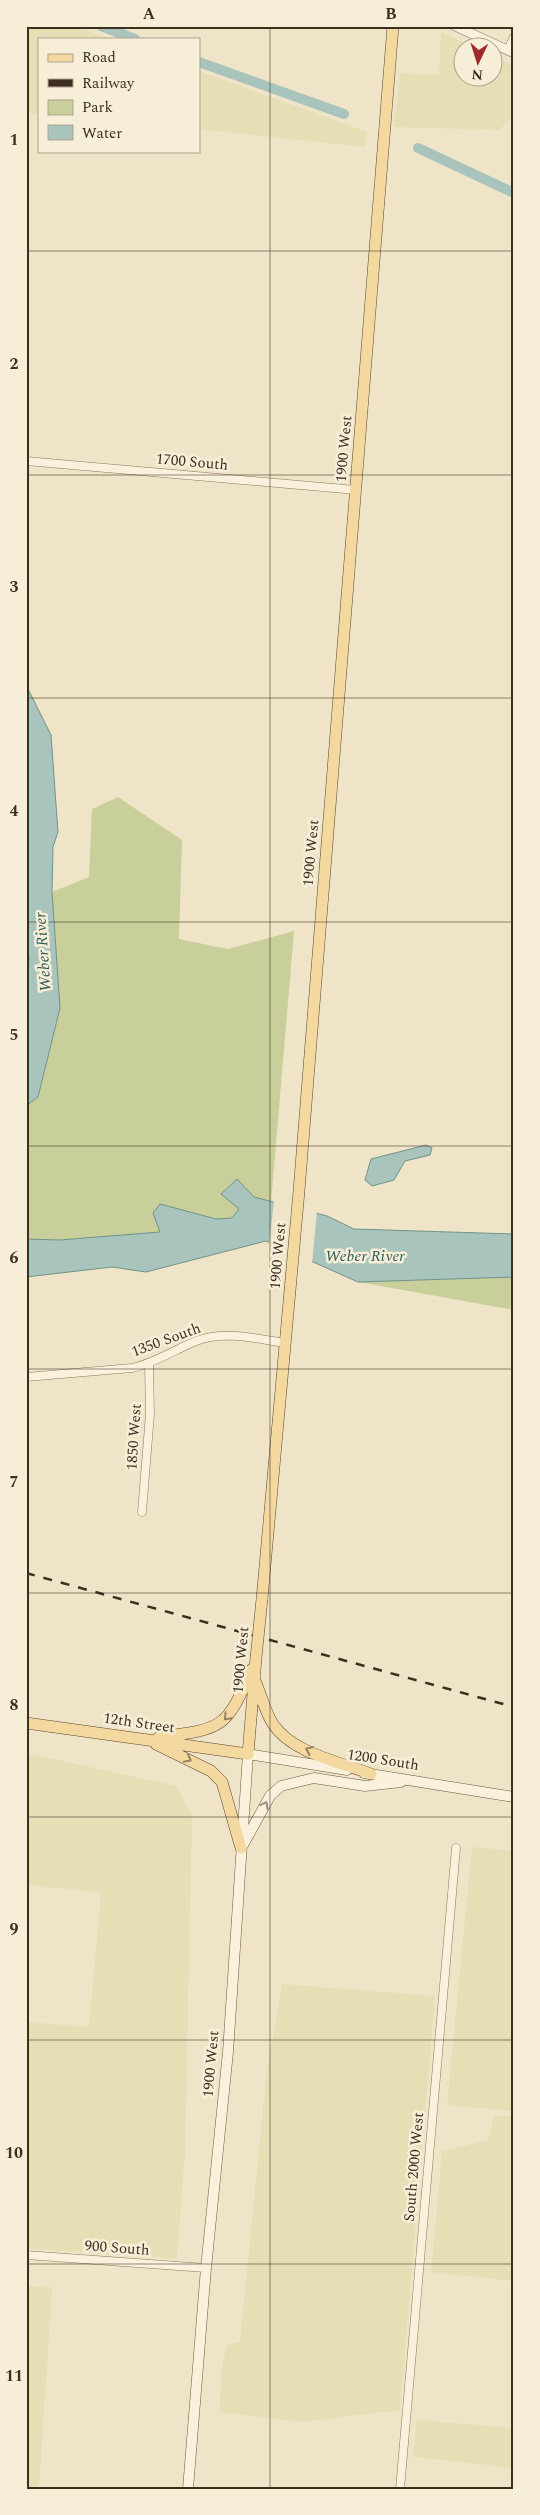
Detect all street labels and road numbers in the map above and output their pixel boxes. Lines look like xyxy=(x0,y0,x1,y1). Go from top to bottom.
street label: 1900 West xyxy=(330,415,358,483)
street label: 1700 South xyxy=(155,447,229,477)
street label: 1900 West xyxy=(297,819,325,887)
street label: 1900 West xyxy=(264,1222,292,1290)
street label: 1350 South xyxy=(128,1317,204,1363)
street label: 1850 West xyxy=(120,1403,148,1471)
street label: 1900 West xyxy=(227,1626,255,1694)
street label: 12th Street xyxy=(102,1707,176,1739)
street label: 1200 South xyxy=(345,1743,421,1777)
street label: 1900 West xyxy=(197,2030,225,2098)
street label: South 2000 West xyxy=(398,2111,430,2223)
street label: 900 South xyxy=(84,2234,151,2262)

